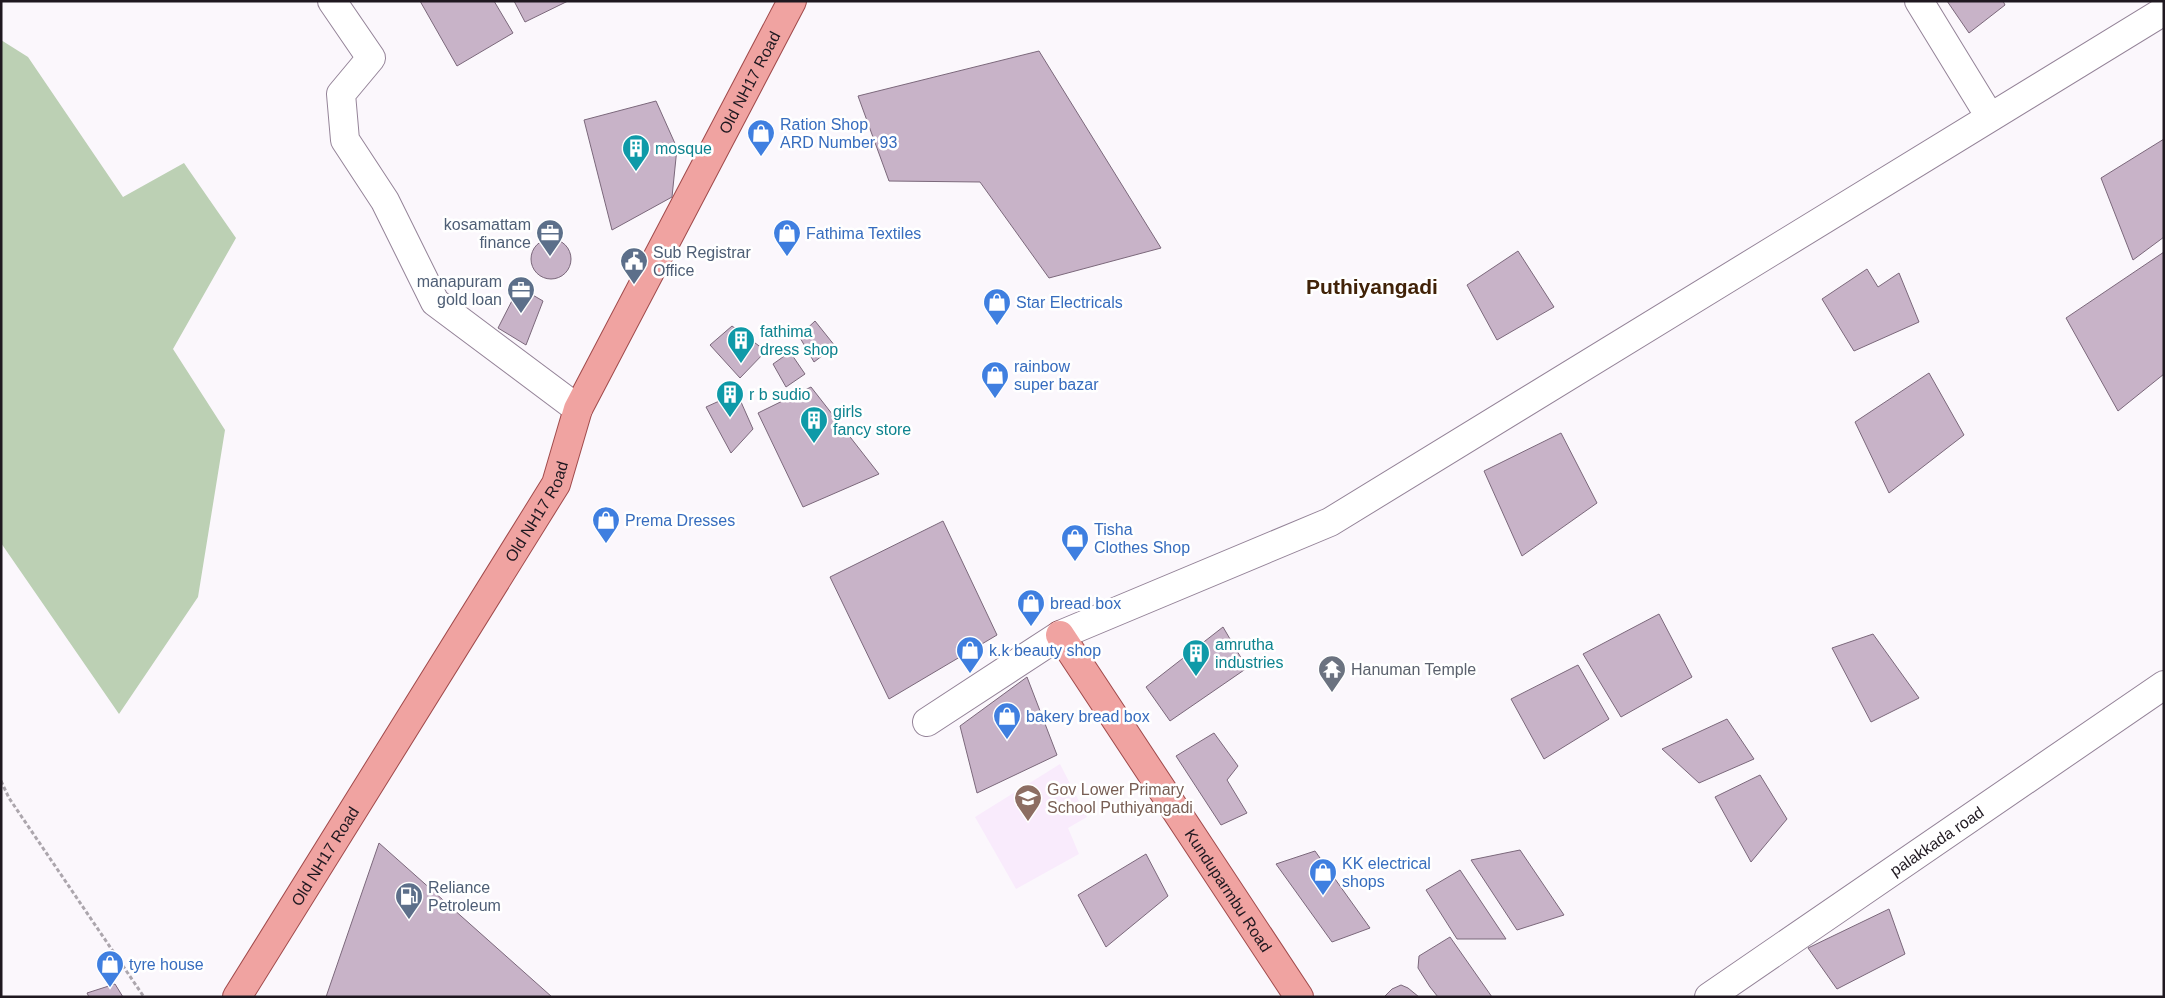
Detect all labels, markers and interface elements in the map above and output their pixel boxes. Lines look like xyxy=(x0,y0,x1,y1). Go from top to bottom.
street label: Old NH17 Road xyxy=(716,29,784,137)
place label: Ration Shop ARD Number 93 xyxy=(780,116,897,151)
shop icon: Ration Shop ARD Number 93 xyxy=(746,118,776,157)
building icon: mosque xyxy=(621,133,651,172)
place label: mosque xyxy=(655,140,712,157)
place label: kosamattam finance xyxy=(444,216,531,251)
office icon: kosamattam finance xyxy=(535,218,565,257)
shop icon: Fathima Textiles xyxy=(772,218,802,257)
place label: Fathima Textiles xyxy=(806,225,921,242)
place label: Sub Registrar Office xyxy=(653,244,751,279)
public building icon: Sub Registrar Office xyxy=(619,246,649,285)
place label: manapuram gold loan xyxy=(417,273,502,308)
office icon: manapuram gold loan xyxy=(506,275,536,314)
district label: Puthiyangadi xyxy=(1306,275,1438,298)
shop icon: Star Electricals xyxy=(982,287,1012,326)
place label: Star Electricals xyxy=(1016,294,1123,311)
place label: fathima dress shop xyxy=(760,323,838,358)
building icon: fathima dress shop xyxy=(726,325,756,364)
place label: rainbow super bazar xyxy=(1014,358,1099,393)
shop icon: rainbow super bazar xyxy=(980,360,1010,399)
building icon: r b sudio xyxy=(715,379,745,418)
place label: r b sudio xyxy=(749,386,810,403)
place label: girls fancy store xyxy=(833,403,911,438)
building icon: girls fancy store xyxy=(799,405,829,444)
street label: Old NH17 Road xyxy=(502,459,571,565)
shop icon: Prema Dresses xyxy=(591,505,621,544)
place label: Prema Dresses xyxy=(625,512,735,529)
place label: Tisha Clothes Shop xyxy=(1094,521,1190,556)
shop icon: Tisha Clothes Shop xyxy=(1060,523,1090,562)
shop icon: bread box xyxy=(1016,588,1046,627)
place label: bread box xyxy=(1050,595,1121,612)
shop icon: k.k beauty shop xyxy=(955,635,985,674)
place label: amrutha industries xyxy=(1215,636,1283,671)
building icon: amrutha industries xyxy=(1181,638,1211,677)
place label: k.k beauty shop xyxy=(989,642,1101,659)
temple icon: Hanuman Temple xyxy=(1317,654,1347,693)
place label: Hanuman Temple xyxy=(1351,661,1476,678)
shop icon: bakery bread box xyxy=(992,701,1022,740)
place label: bakery bread box xyxy=(1026,708,1150,725)
place label: Gov Lower Primary School Puthiyangadi xyxy=(1047,781,1193,816)
school or university icon: Gov Lower Primary School Puthiyangadi xyxy=(1013,783,1043,822)
street label: palakkada road xyxy=(1887,803,1987,879)
street label: Old NH17 Road xyxy=(288,804,362,909)
street label: Kunduparmbu Road xyxy=(1182,826,1275,955)
place label: KK electrical shops xyxy=(1342,855,1431,890)
shop icon: KK electrical shops xyxy=(1308,857,1338,896)
place label: Reliance Petroleum xyxy=(428,879,501,914)
fuel station icon: Reliance Petroleum xyxy=(394,881,424,920)
shop icon: tyre house xyxy=(95,949,125,988)
place label: tyre house xyxy=(129,956,204,973)

